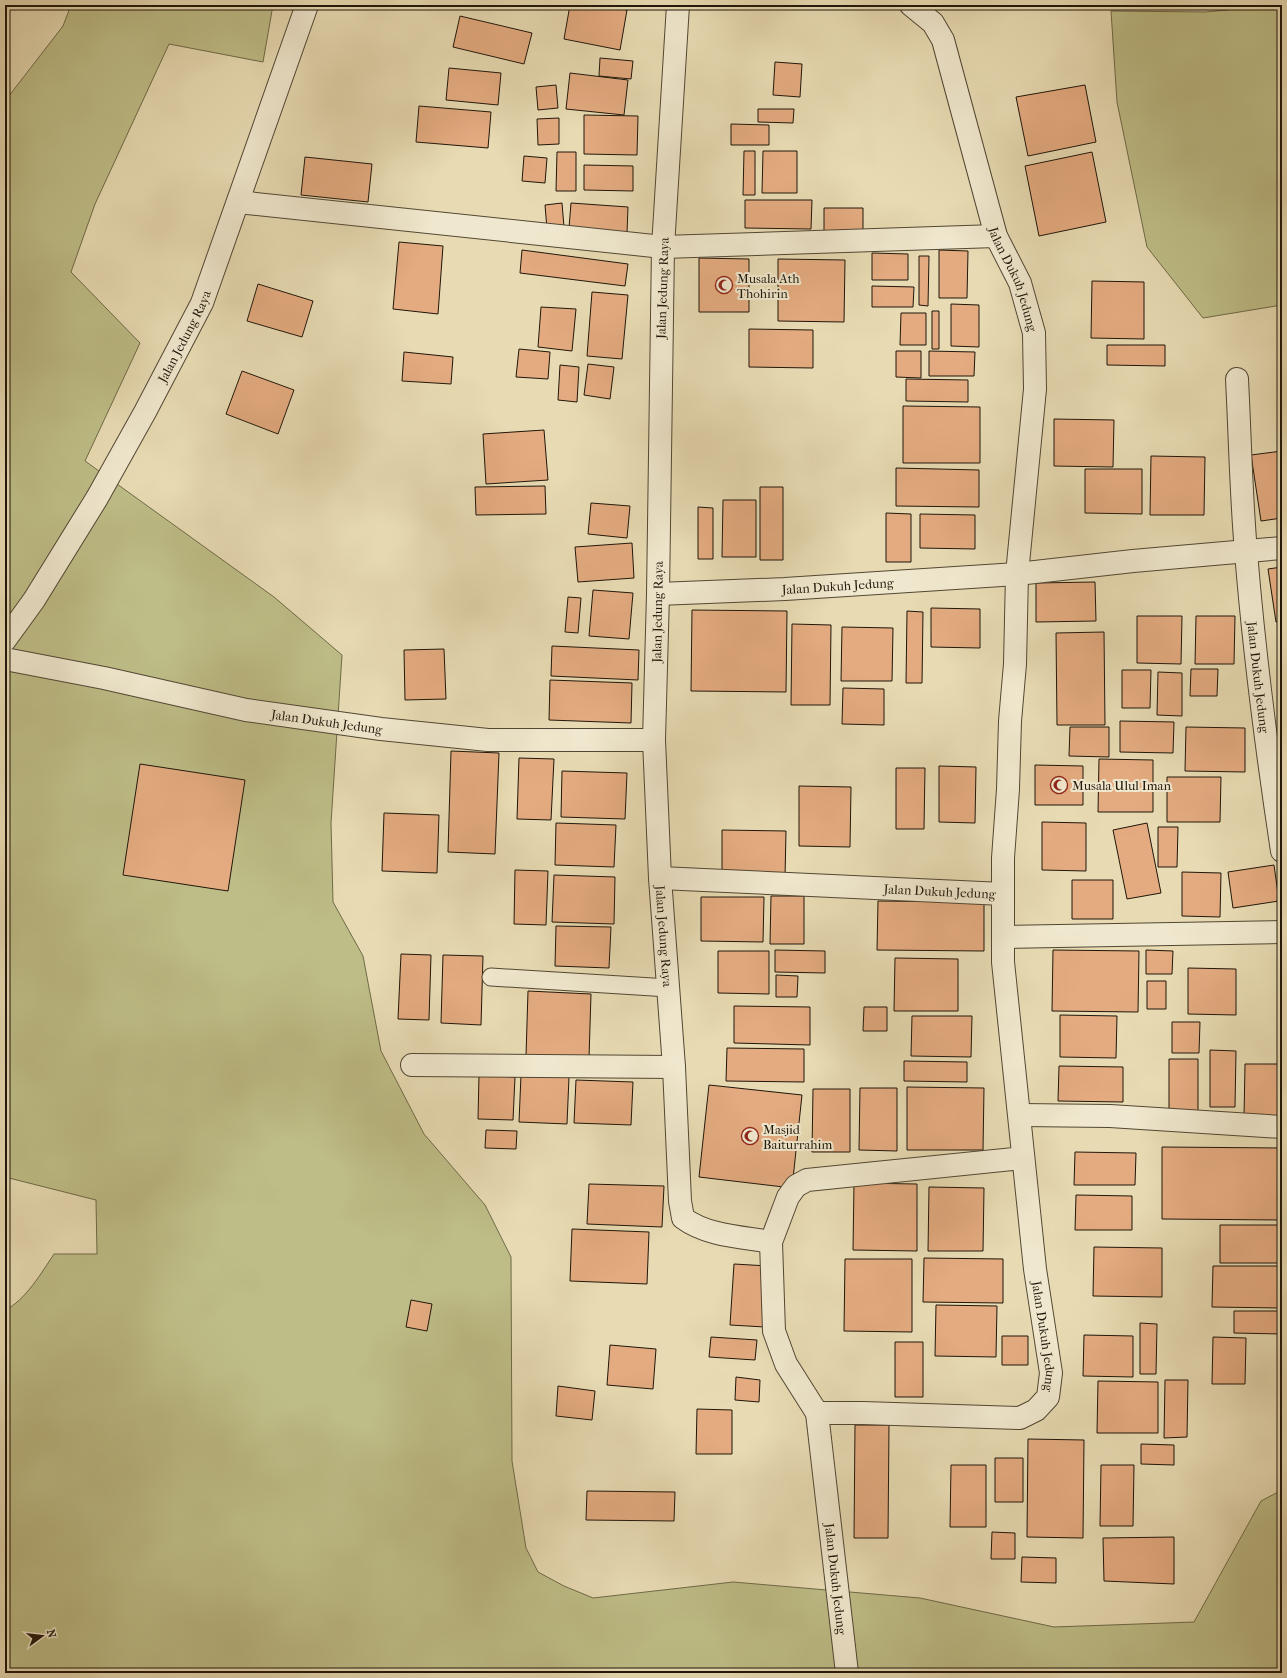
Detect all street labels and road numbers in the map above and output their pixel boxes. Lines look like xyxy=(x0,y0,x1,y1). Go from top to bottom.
street label: Jalan Dukuh Jedung xyxy=(986,224,1041,334)
street label: Jalan Jedung Raya xyxy=(653,236,672,340)
street label: Jalan Jedung Raya xyxy=(154,287,214,386)
street label: Jalan Jedung Raya xyxy=(649,560,666,664)
street label: Jalan Dukuh Jedung xyxy=(781,575,895,597)
street label: Jalan Dukuh Jedung xyxy=(1244,620,1272,735)
street label: Jalan Dukuh Jedung xyxy=(269,706,384,737)
street label: Jalan Dukuh Jedung xyxy=(882,881,997,902)
street label: Jalan Jedung Raya xyxy=(653,884,675,988)
street label: Jalan Dukuh Jedung xyxy=(1029,1279,1058,1394)
street label: Jalan Dukuh Jedung xyxy=(822,1521,850,1637)

